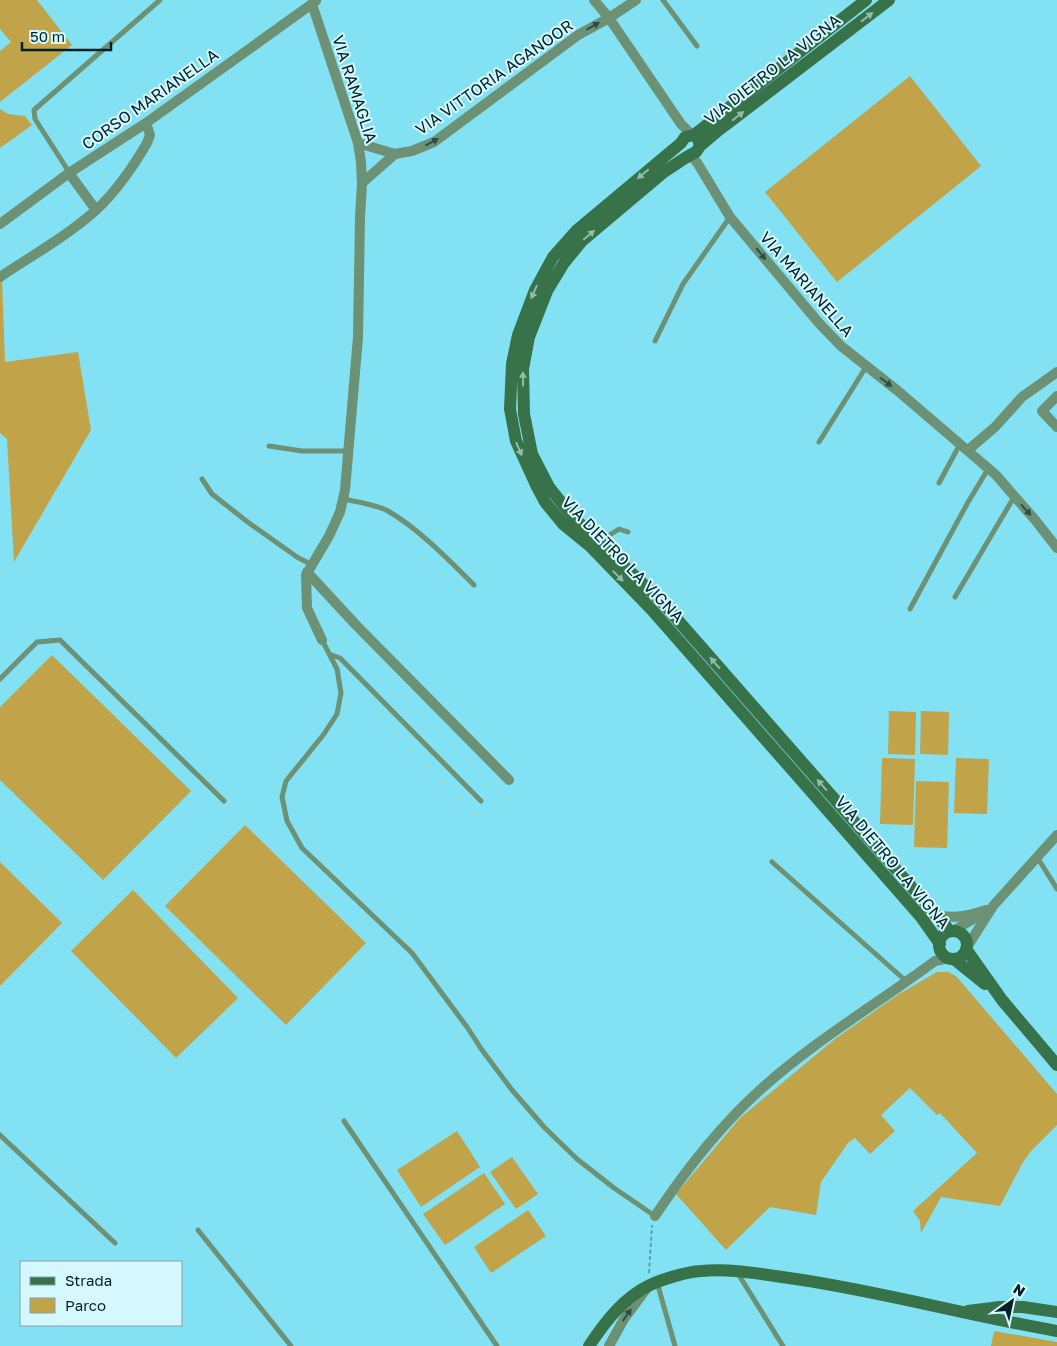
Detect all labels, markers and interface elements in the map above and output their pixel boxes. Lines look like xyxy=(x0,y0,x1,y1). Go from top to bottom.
street label: VIA DIETRO LA VIGNA xyxy=(700,9,844,128)
one-way arrow xyxy=(860,11,873,22)
street label: VIA VITTORIA AGANOOR xyxy=(411,15,577,139)
scale bar xyxy=(22,20,111,52)
one-way arrow xyxy=(586,22,599,31)
text: 50 m xyxy=(30,27,65,45)
street label: VIA RAMAGLIA xyxy=(328,32,382,146)
street label: CORSO MARIANELLA xyxy=(78,44,222,154)
one-way arrow xyxy=(731,110,744,121)
one-way arrow xyxy=(425,138,440,146)
one-way arrow xyxy=(638,168,650,180)
street label: VIA MARIANELLA xyxy=(756,227,858,341)
one-way arrow xyxy=(583,230,595,241)
one-way arrow xyxy=(755,248,766,261)
one-way arrow xyxy=(530,285,538,299)
one-way arrow xyxy=(519,371,527,387)
one-way arrow xyxy=(880,377,893,388)
one-way arrow xyxy=(515,442,523,457)
street label: VIA DIETRO LA VIGNA xyxy=(558,492,689,626)
one-way arrow xyxy=(1020,504,1032,516)
one-way arrow xyxy=(612,569,624,581)
one-way arrow xyxy=(710,656,721,669)
one-way arrow xyxy=(816,780,828,792)
street label: VIA DIETRO LA VIGNA xyxy=(832,791,955,933)
legend xyxy=(20,1261,182,1326)
text: Strada xyxy=(65,1271,112,1289)
north arrow xyxy=(987,1276,1037,1326)
text: N xyxy=(1010,1280,1028,1300)
text: Parco xyxy=(65,1296,106,1314)
one-way arrow xyxy=(622,1308,632,1322)

